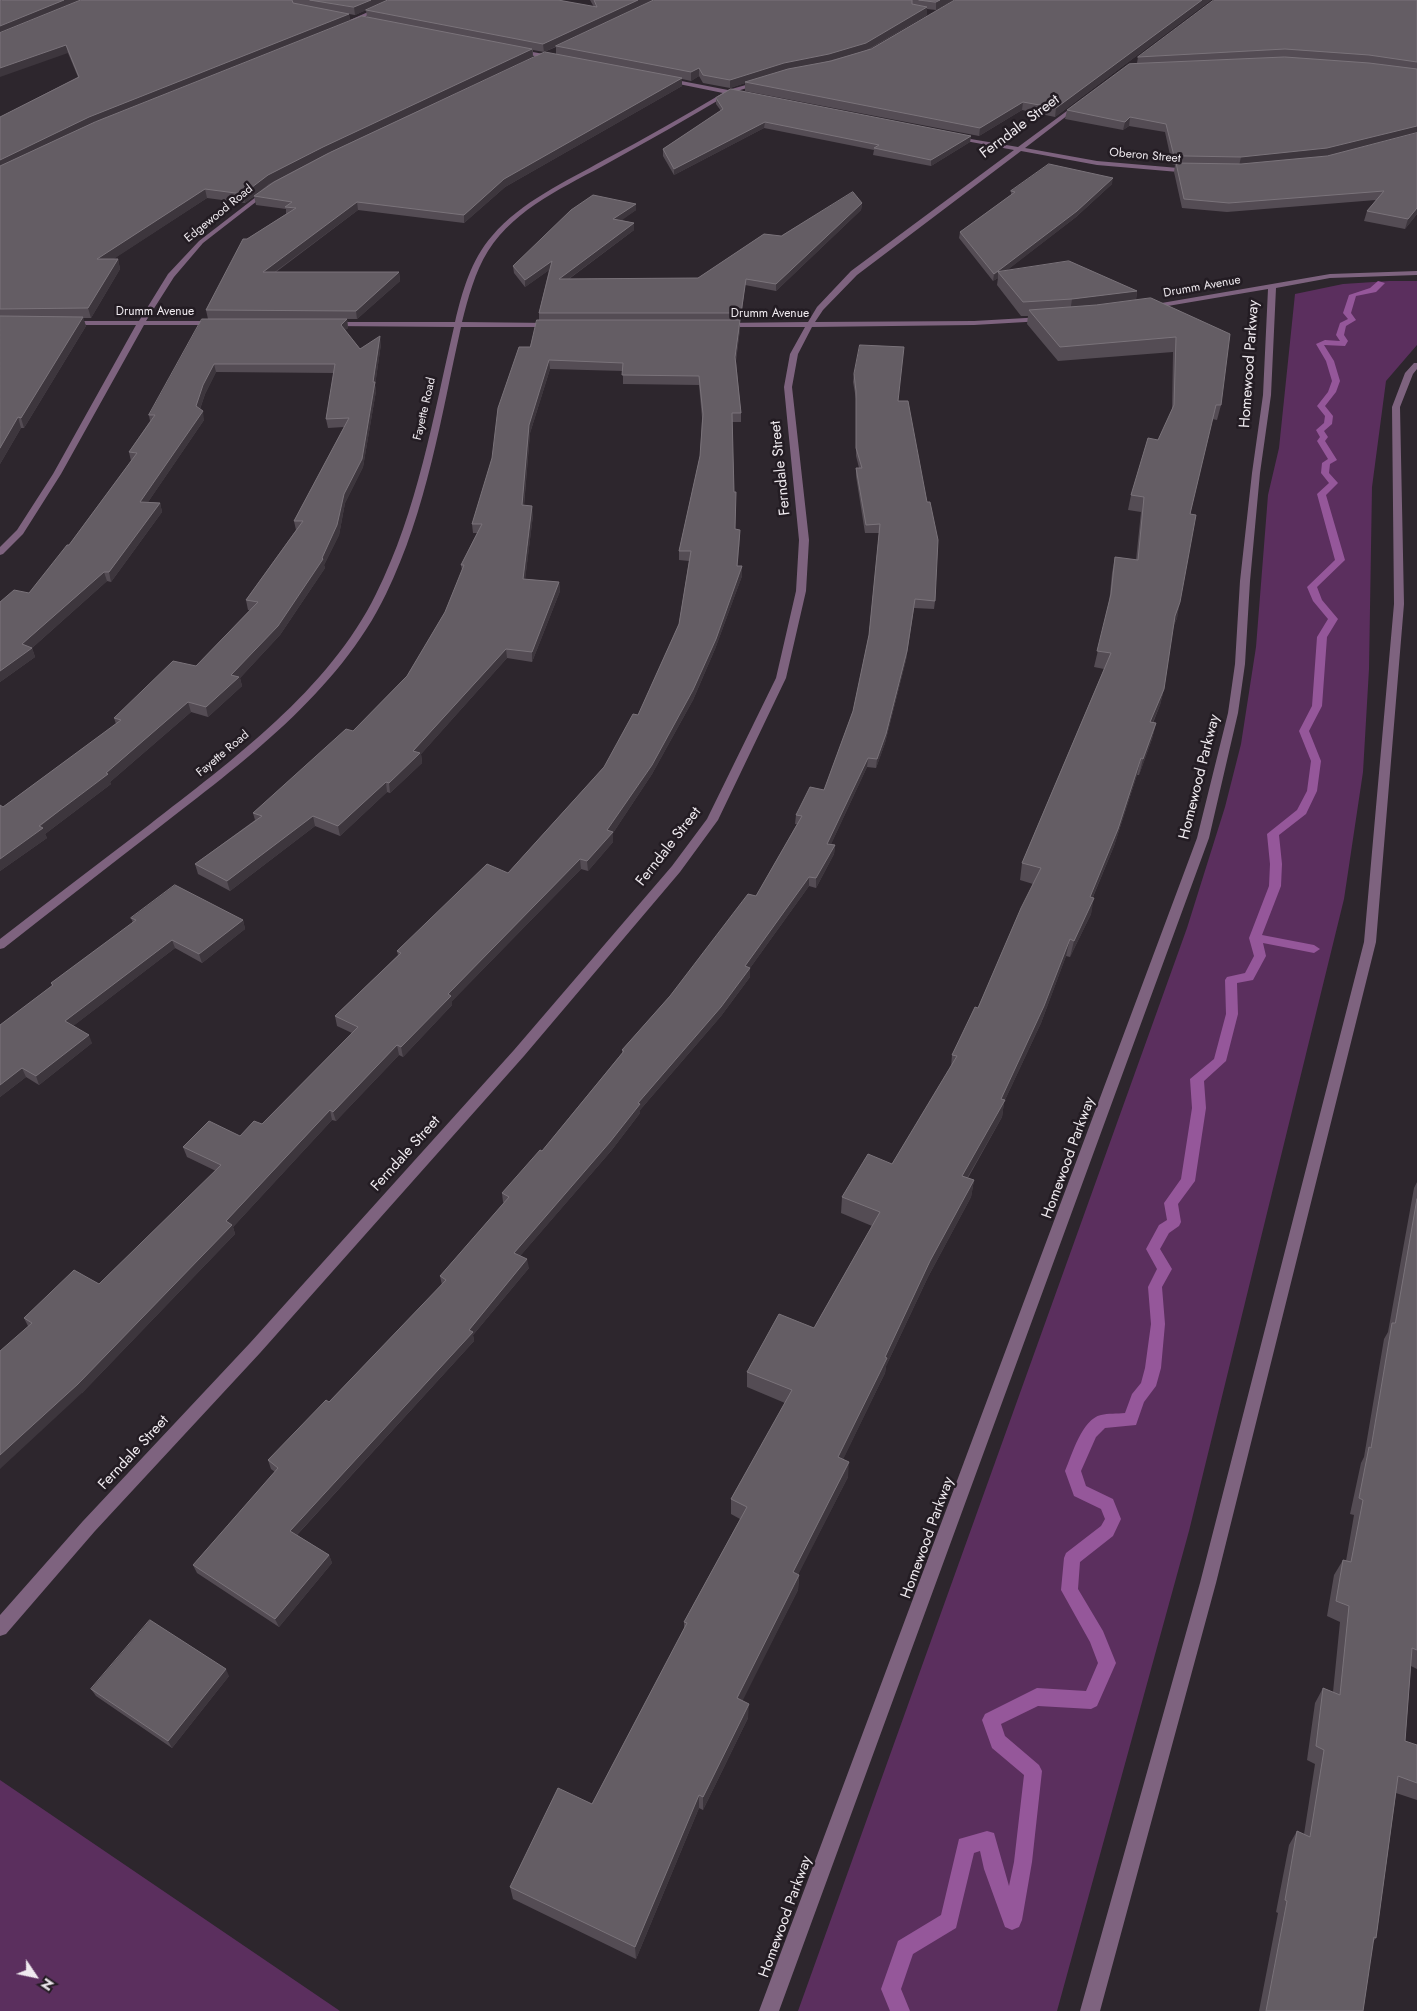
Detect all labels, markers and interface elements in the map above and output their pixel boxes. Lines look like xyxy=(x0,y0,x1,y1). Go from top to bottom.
street label: Ferndale Street xyxy=(977,91,1063,163)
street label: Oberon Street xyxy=(1109,146,1181,166)
street label: Edgewood Road xyxy=(182,182,256,246)
street label: Drumm Avenue xyxy=(1162,273,1242,301)
street label: Homewood Parkway xyxy=(1237,299,1263,429)
street label: Drumm Avenue xyxy=(116,305,194,319)
street label: Drumm Avenue xyxy=(731,307,809,321)
street label: Fayette Road xyxy=(411,376,439,442)
street label: Ferndale Street xyxy=(767,420,795,516)
street label: Homewood Parkway xyxy=(1176,713,1224,841)
street label: Fayette Road xyxy=(194,728,252,780)
street label: Ferndale Street xyxy=(633,804,705,890)
street label: Homewood Parkway xyxy=(1039,1095,1099,1221)
street label: Ferndale Street xyxy=(368,1113,444,1195)
street label: Ferndale Street xyxy=(95,1412,173,1494)
street label: Homewood Parkway xyxy=(898,1475,958,1601)
street label: Homewood Parkway xyxy=(756,1854,816,1980)
north arrow xyxy=(10,1951,60,2001)
text: N xyxy=(36,1974,59,1995)

